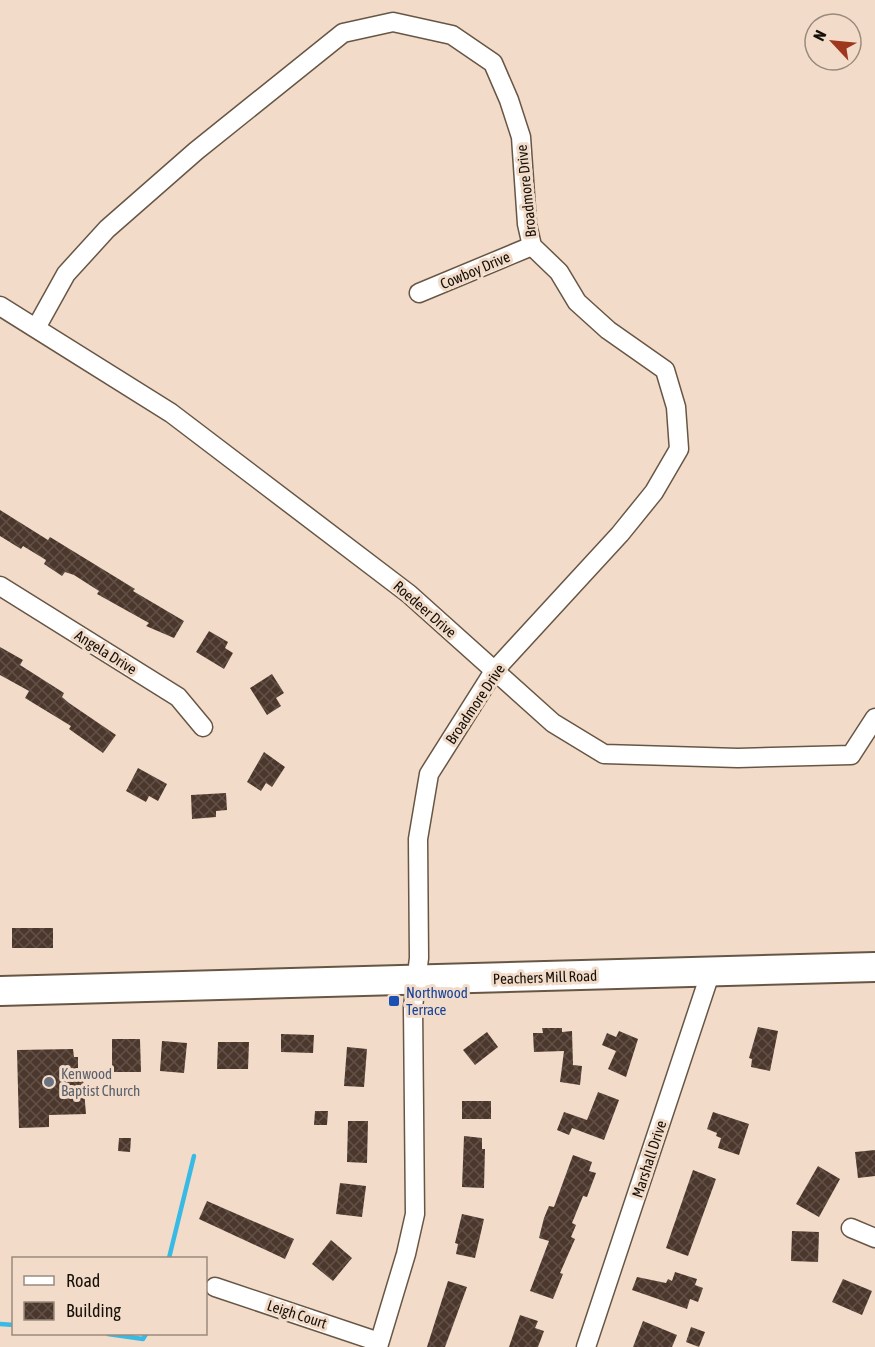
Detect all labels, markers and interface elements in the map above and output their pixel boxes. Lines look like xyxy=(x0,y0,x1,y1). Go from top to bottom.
north arrow xyxy=(803,12,863,72)
text: N xyxy=(809,27,830,44)
street label: Broadmore Drive xyxy=(513,144,539,238)
street label: Cowboy Drive xyxy=(438,248,513,292)
street label: Roedeer Drive xyxy=(390,577,460,641)
street label: Angela Drive xyxy=(72,626,140,678)
street label: Broadmore Drive xyxy=(442,661,508,747)
street label: Peachers Mill Road xyxy=(492,967,598,987)
place label: Northwood Terrace xyxy=(406,984,468,1018)
marker: Northwood Terrace xyxy=(387,994,401,1008)
place label: Kenwood Baptist Church xyxy=(61,1065,140,1099)
marker: Kenwood Baptist Church xyxy=(42,1075,56,1089)
street label: Marshall Drive xyxy=(629,1118,670,1200)
legend xyxy=(12,1257,207,1335)
text: Road xyxy=(66,1270,100,1291)
street label: Leigh Court xyxy=(265,1296,329,1332)
text: Building xyxy=(66,1300,121,1321)

